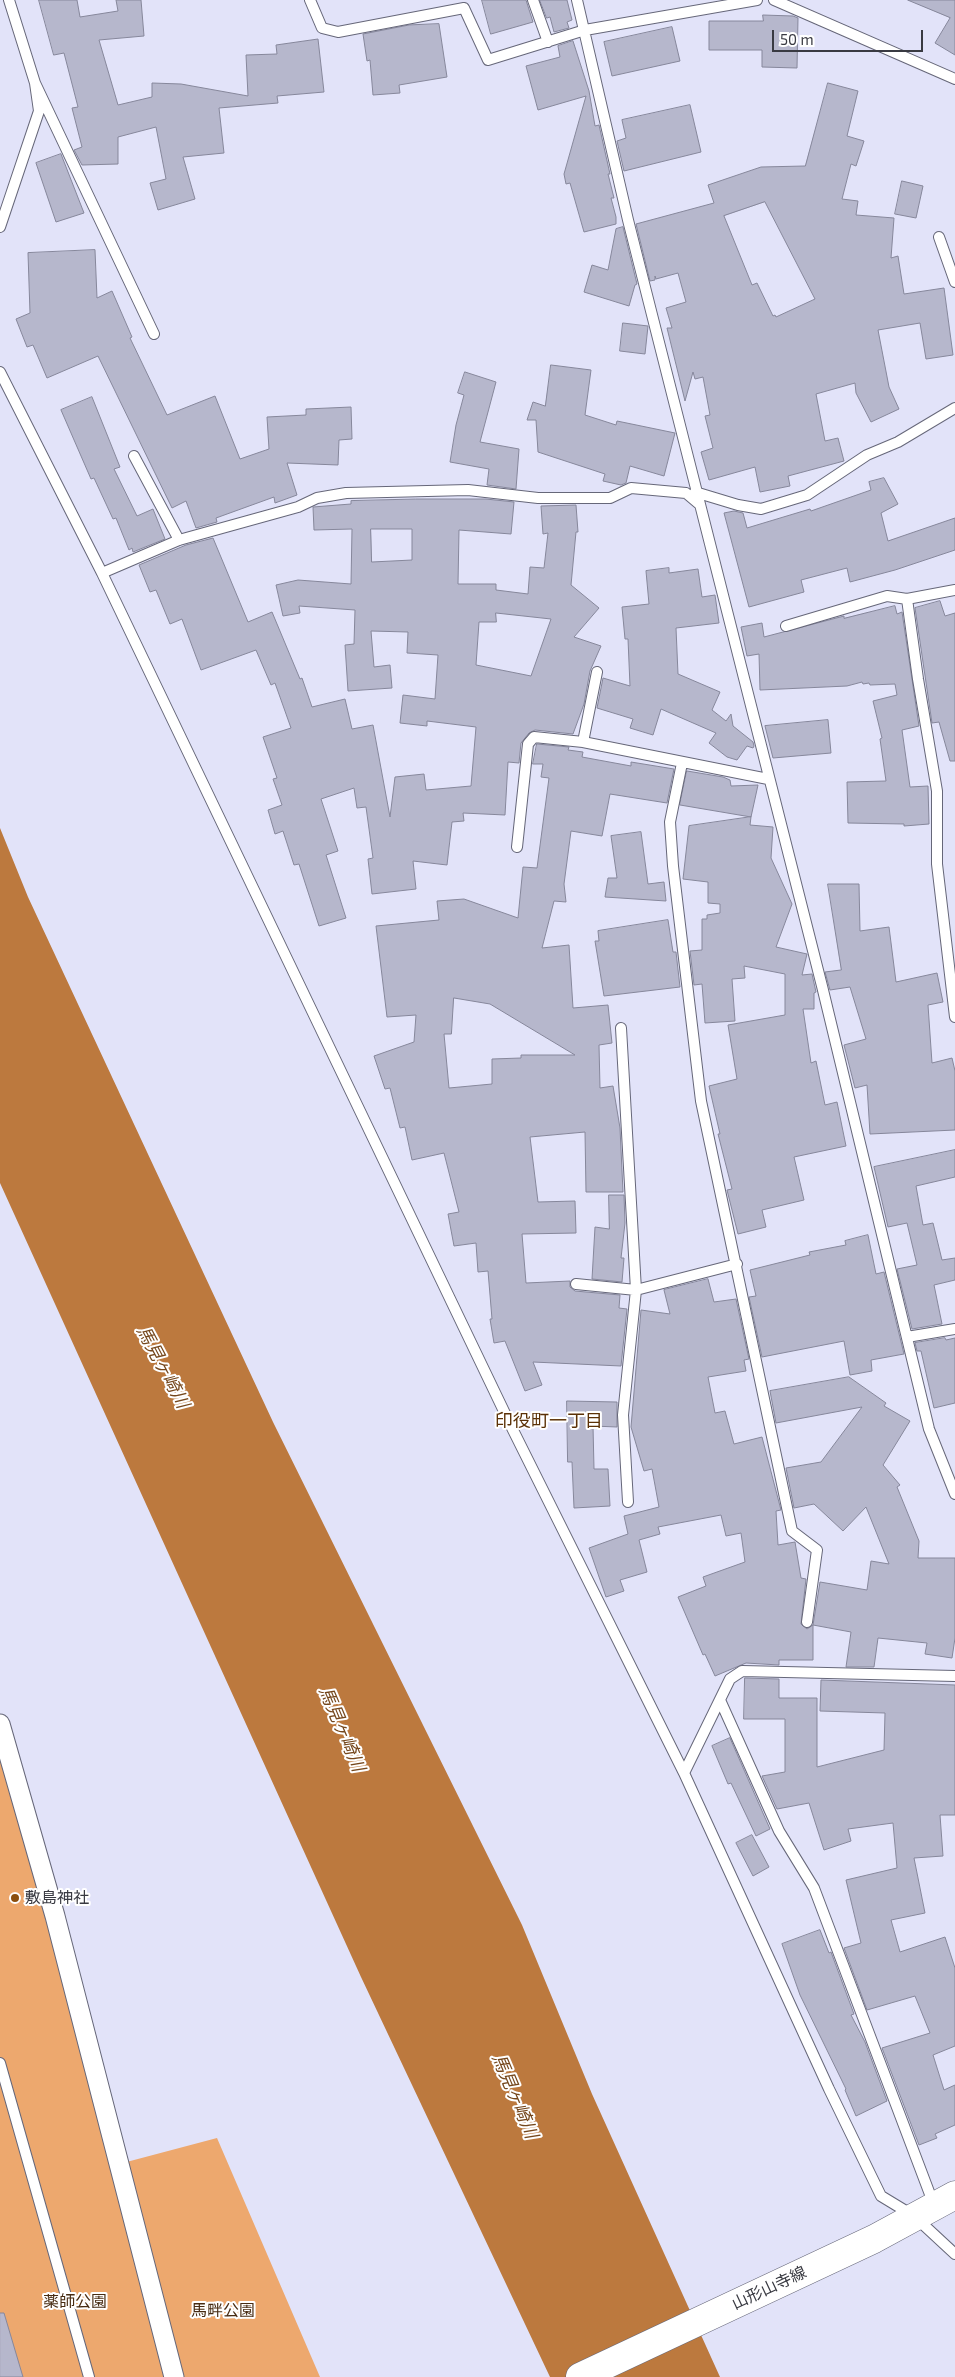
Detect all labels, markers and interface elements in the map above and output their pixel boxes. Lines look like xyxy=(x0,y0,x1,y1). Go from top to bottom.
scale bar xyxy=(775,20,926,52)
text: 50 m xyxy=(780,30,814,48)
water label: 馬見ヶ崎川 xyxy=(132,1322,194,1412)
district label: 印役町一丁目 xyxy=(495,1410,603,1432)
water label: 馬見ヶ崎川 xyxy=(314,1683,370,1775)
place label: 敷島神社 xyxy=(25,1888,89,1908)
marker: 敷島神社 xyxy=(9,1892,21,1904)
water label: 馬見ヶ崎川 xyxy=(487,2050,543,2142)
street label: 山形山寺線 xyxy=(729,2262,809,2314)
park label: 薬師公園 xyxy=(43,2292,107,2312)
park label: 馬畔公園 xyxy=(191,2301,255,2321)

